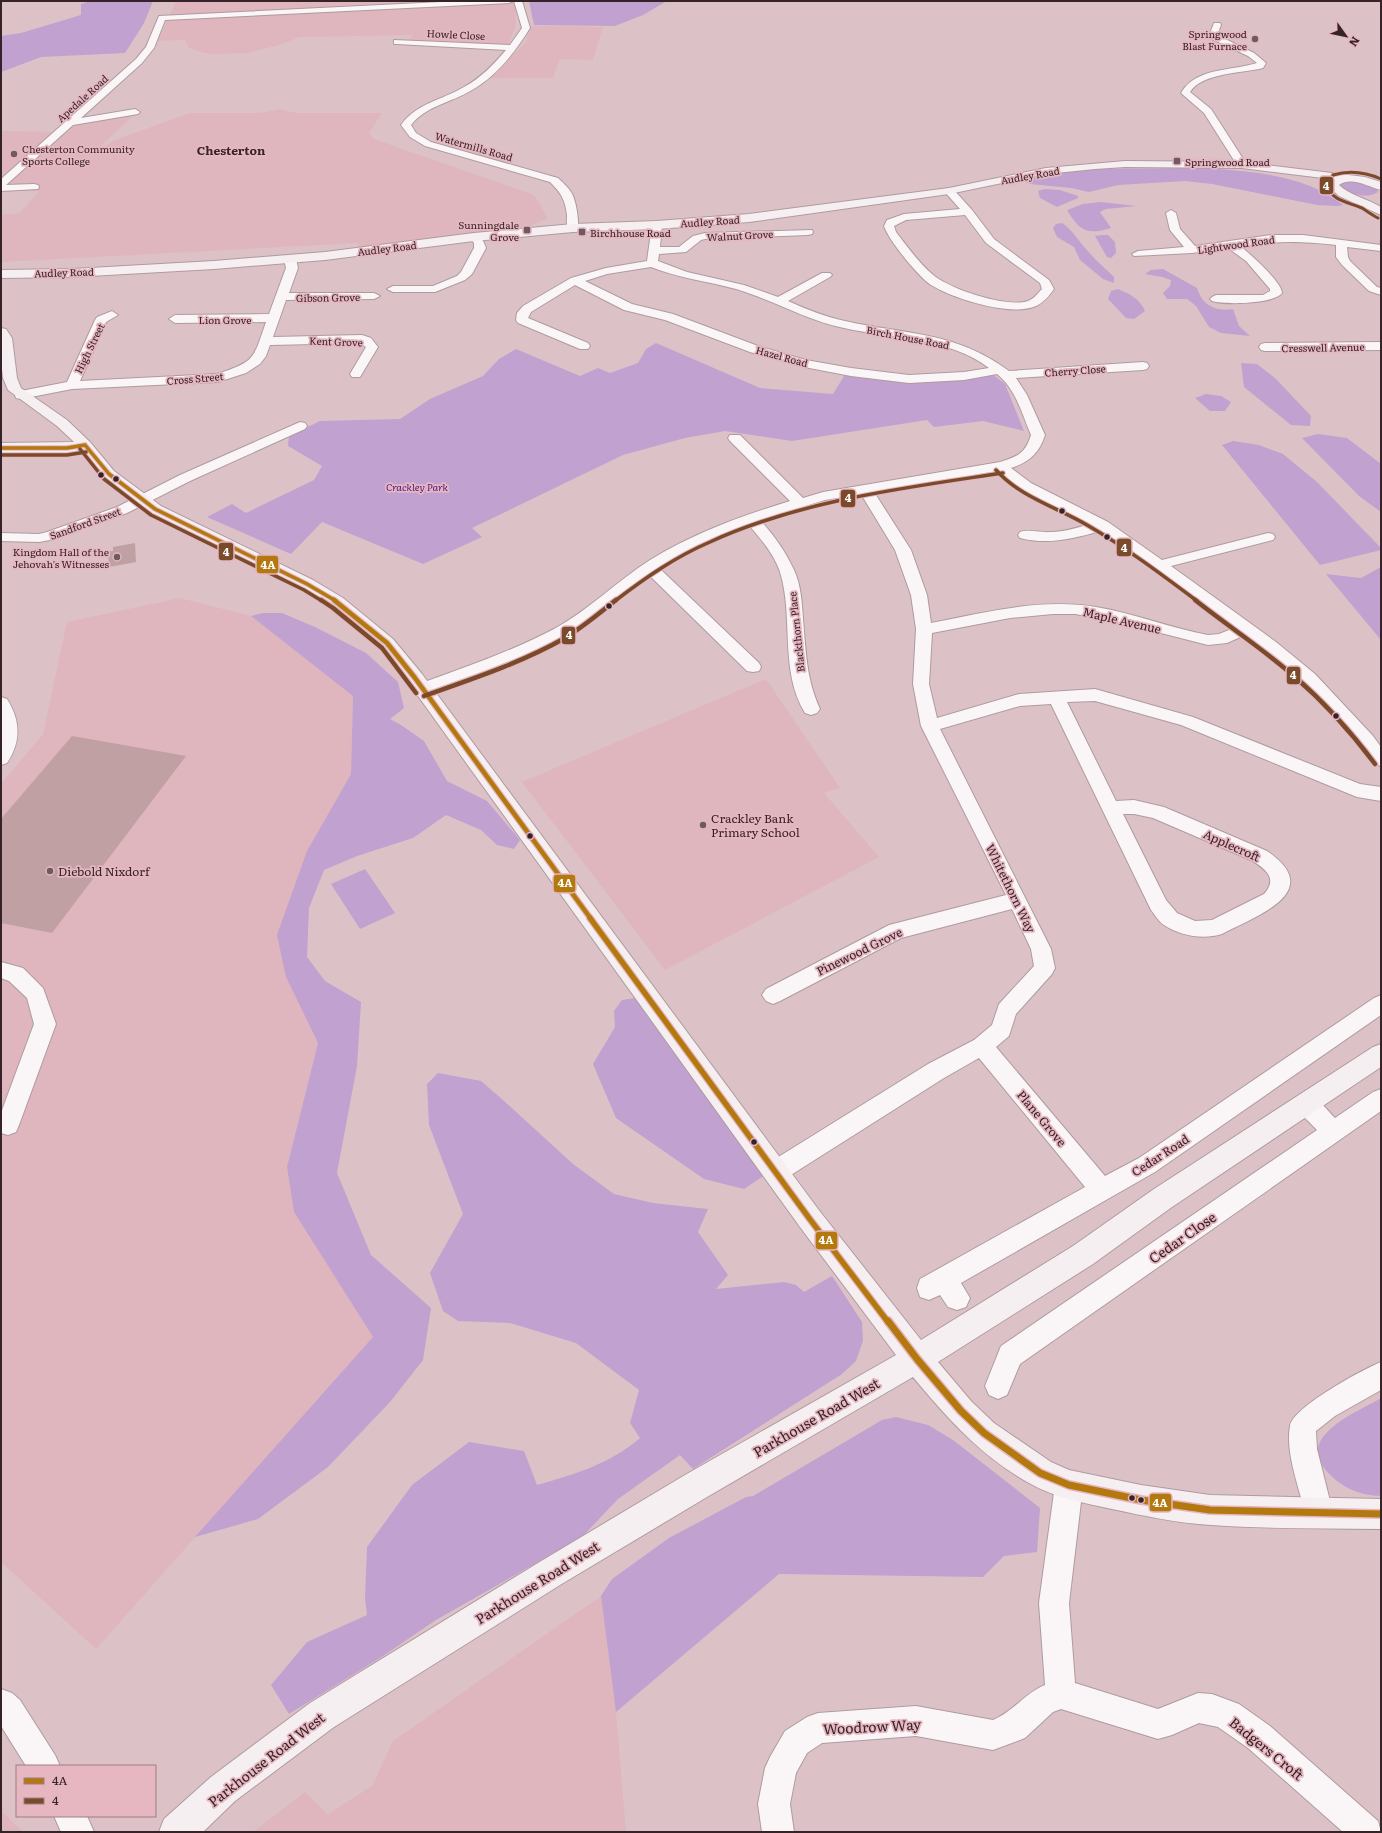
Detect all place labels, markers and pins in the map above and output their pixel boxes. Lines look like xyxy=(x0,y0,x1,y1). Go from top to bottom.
place label: Springwood Blast Furnace xyxy=(1182,26,1247,53)
marker: Springwood Blast Furnace xyxy=(1250,34,1260,44)
place label: Chesterton Community Sports College xyxy=(22,141,135,168)
marker: Chesterton Community Sports College xyxy=(9,149,19,159)
place label: Springwood Road xyxy=(1185,154,1270,169)
marker: Springwood Road xyxy=(1172,156,1182,166)
place label: Sunningdale Grove xyxy=(458,217,519,244)
marker: Sunningdale Grove xyxy=(522,225,532,235)
place label: Birchhouse Road xyxy=(590,225,671,240)
marker: Birchhouse Road xyxy=(577,227,587,237)
unlabelled marker xyxy=(96,470,106,480)
unlabelled marker xyxy=(111,474,121,484)
unlabelled marker xyxy=(1057,506,1067,516)
unlabelled marker xyxy=(1102,532,1112,542)
place label: Kingdom Hall of the Jehovah's Witnesses xyxy=(13,544,109,571)
marker: Kingdom Hall of the Jehovah's Witnesses xyxy=(112,552,122,562)
unlabelled marker xyxy=(604,601,614,611)
unlabelled marker xyxy=(1331,711,1341,721)
place label: Crackley Bank Primary School xyxy=(711,809,800,841)
marker: Crackley Bank Primary School xyxy=(698,820,708,830)
unlabelled marker xyxy=(525,831,535,841)
place label: Diebold Nixdorf xyxy=(58,862,151,880)
marker: Diebold Nixdorf xyxy=(45,866,55,876)
unlabelled marker xyxy=(749,1137,759,1147)
unlabelled marker xyxy=(1127,1493,1137,1503)
unlabelled marker xyxy=(1136,1495,1146,1505)

